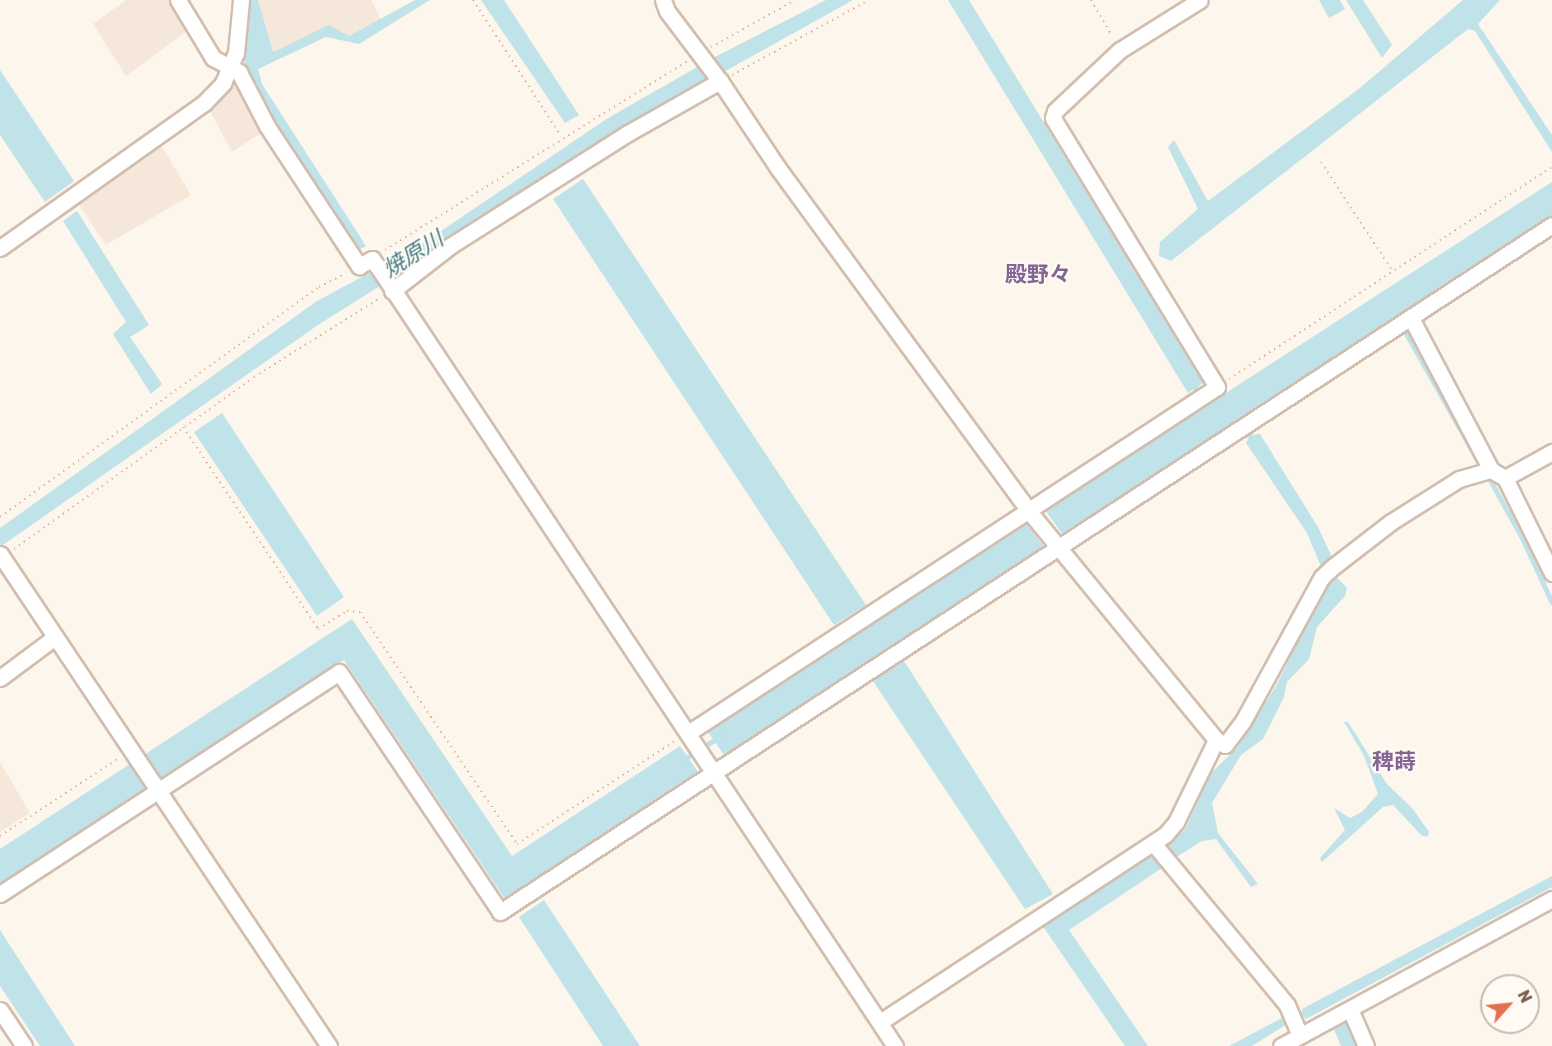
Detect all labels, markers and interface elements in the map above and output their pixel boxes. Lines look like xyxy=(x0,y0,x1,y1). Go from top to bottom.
water label: 焼原川 xyxy=(378,225,448,283)
district label: 殿野々 xyxy=(1005,262,1071,288)
district label: 稗蒔 xyxy=(1372,749,1416,775)
north arrow xyxy=(1480,974,1540,1034)
text: N xyxy=(1514,987,1536,1006)

